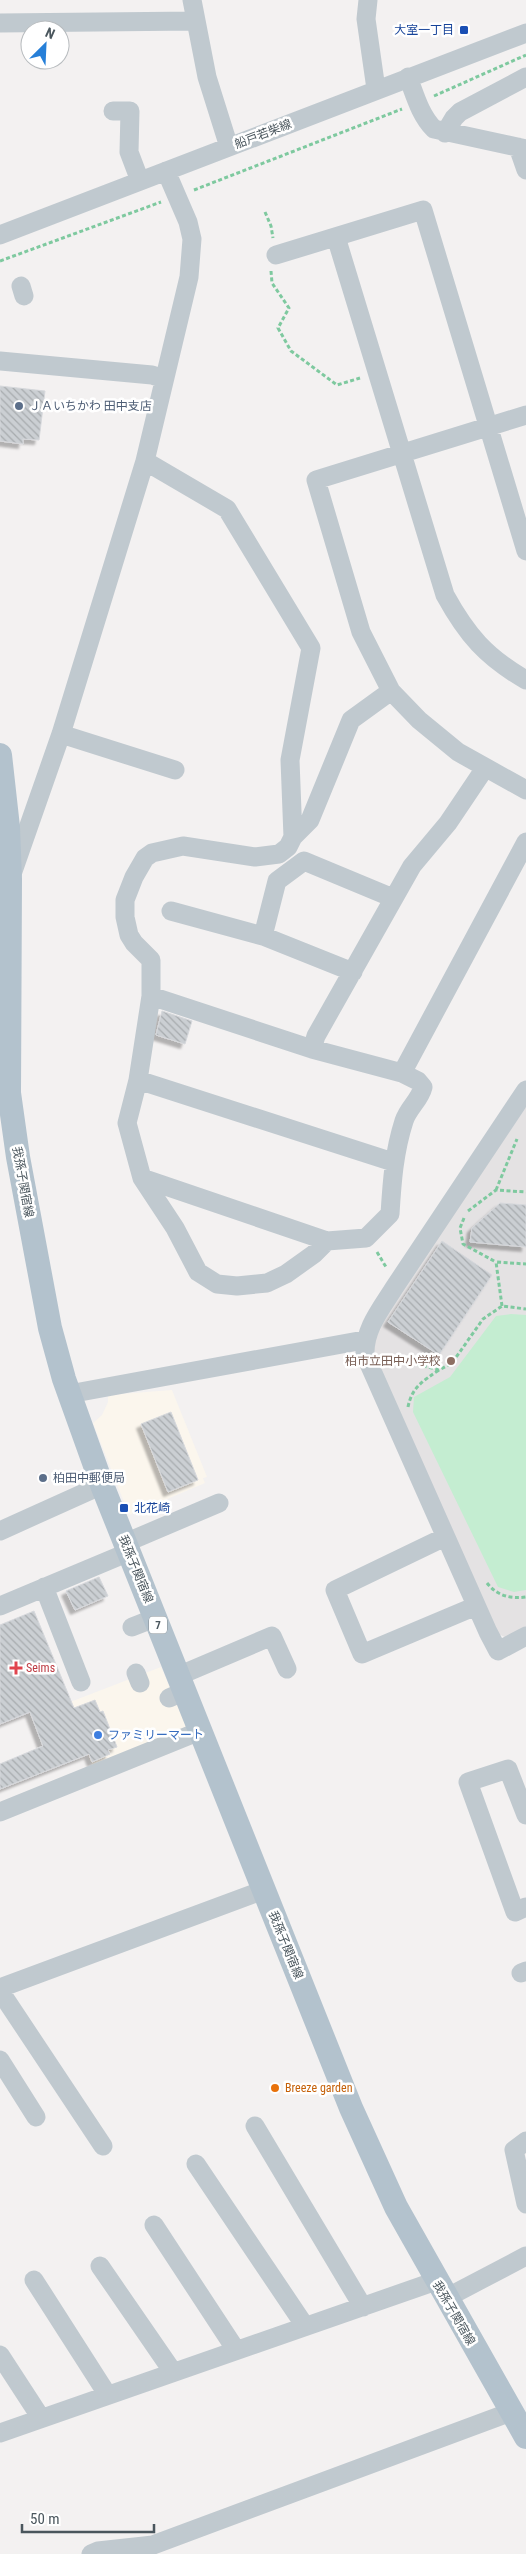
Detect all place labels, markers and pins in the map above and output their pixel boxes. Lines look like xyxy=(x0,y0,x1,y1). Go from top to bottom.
place label: 大室一丁目 xyxy=(394,23,454,37)
marker: 大室一丁目 xyxy=(458,24,470,36)
place label: ＪＡいちかわ 田中支店 xyxy=(29,399,152,413)
marker: ＪＡいちかわ 田中支店 xyxy=(13,400,25,412)
place label: 柏市立田中小学校 xyxy=(345,1354,441,1368)
marker: 柏市立田中小学校 xyxy=(445,1355,457,1367)
place label: 柏田中郵便局 xyxy=(53,1471,125,1485)
marker: 柏田中郵便局 xyxy=(37,1472,49,1484)
place label: 北花崎 xyxy=(134,1501,170,1515)
marker: 北花崎 xyxy=(118,1502,130,1514)
place label: Seims xyxy=(26,1661,55,1675)
marker: Seims xyxy=(10,1662,22,1674)
place label: ファミリーマート xyxy=(108,1728,204,1742)
marker: ファミリーマート xyxy=(92,1729,104,1741)
place label: Breeze garden xyxy=(285,2081,353,2095)
marker: Breeze garden xyxy=(269,2082,281,2094)

